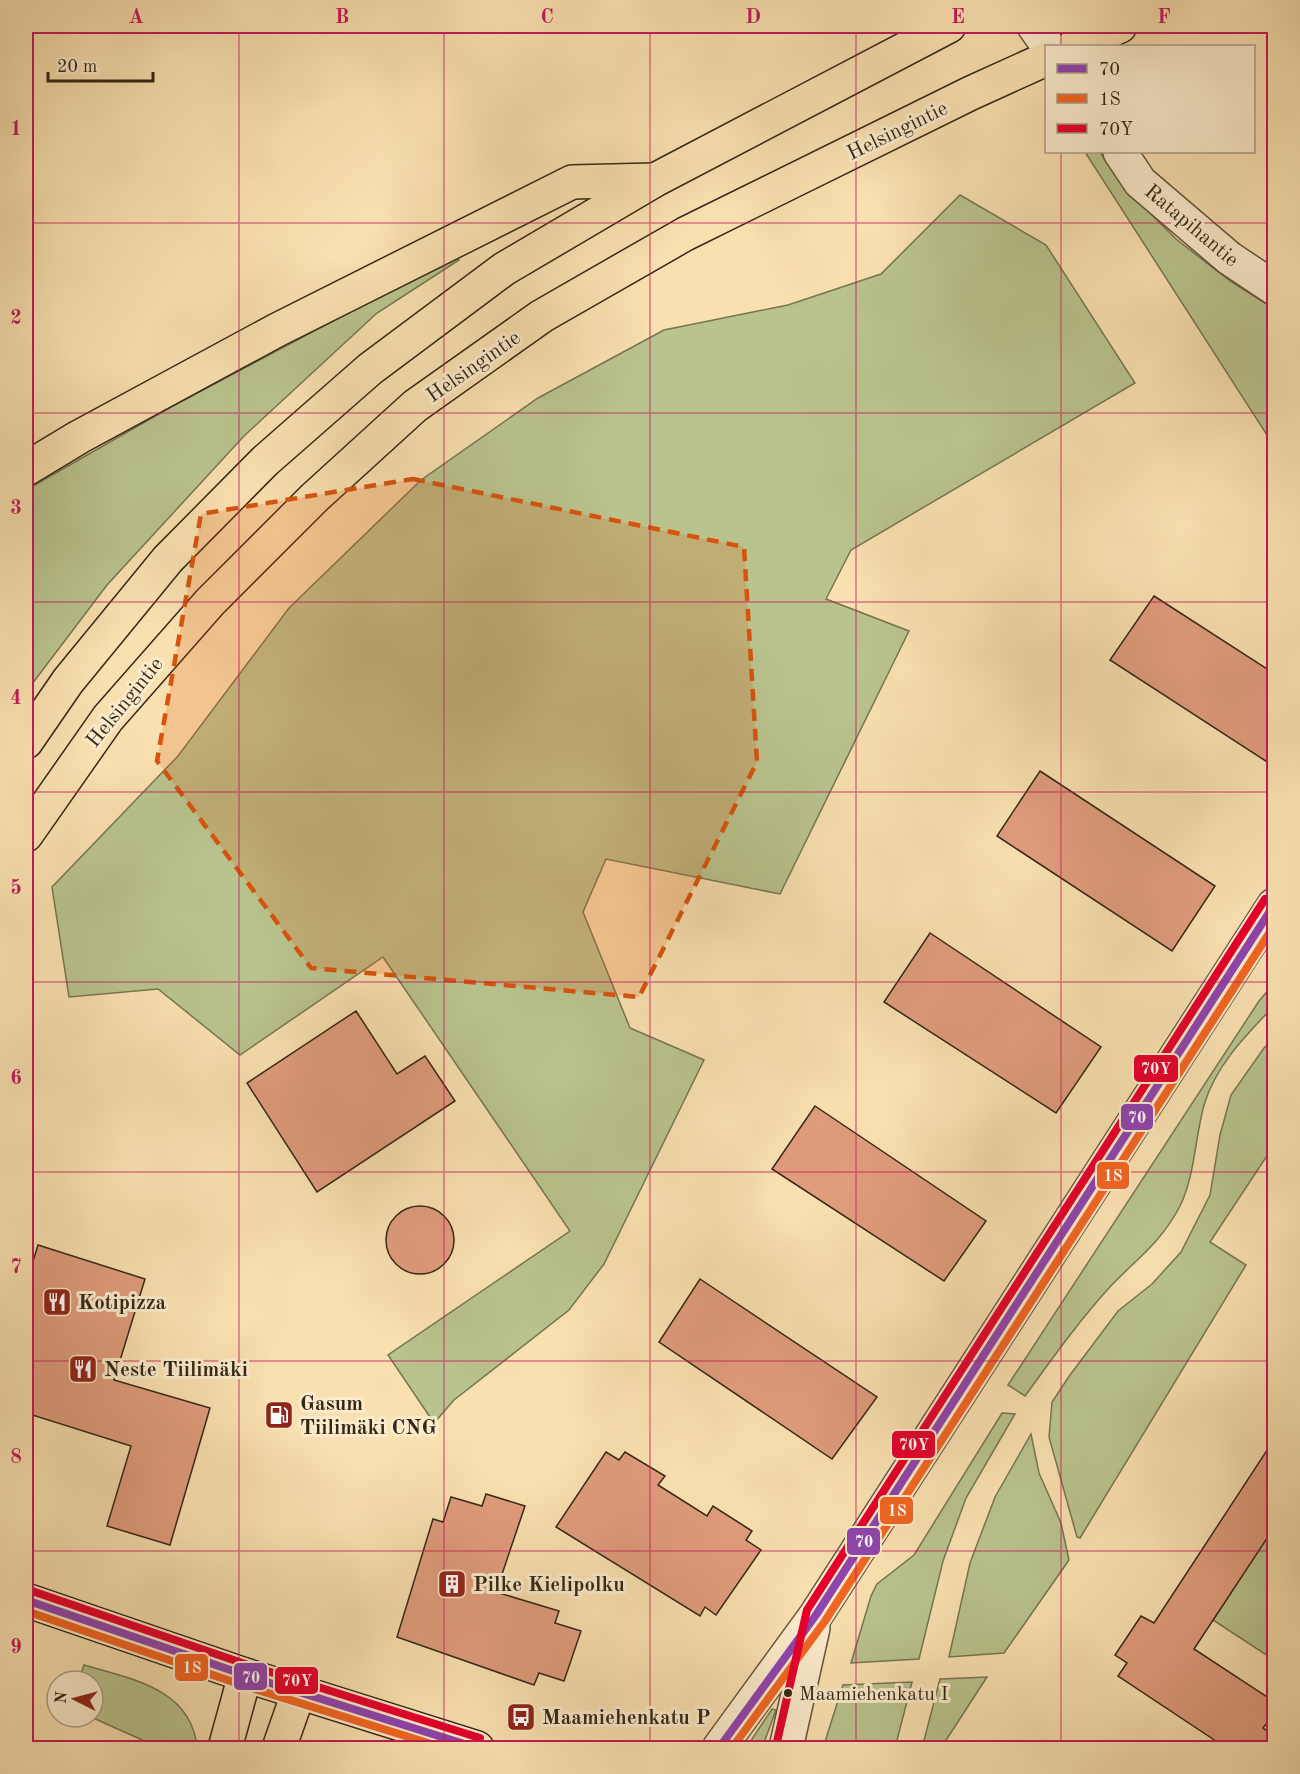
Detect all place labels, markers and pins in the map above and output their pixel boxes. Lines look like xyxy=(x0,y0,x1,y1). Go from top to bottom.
restaurant icon: Kotipizza xyxy=(41,1286,73,1318)
place label: Kotipizza xyxy=(78,1293,167,1314)
restaurant icon: Neste Tiilimäki xyxy=(67,1353,99,1385)
place label: Neste Tiilimäki xyxy=(104,1360,248,1381)
place label: Gasum Tiilimäki CNG xyxy=(300,1394,437,1439)
fuel station icon: Gasum Tiilimäki CNG xyxy=(263,1399,295,1431)
building icon: Pilke Kielipolku xyxy=(436,1568,468,1600)
place label: Pilke Kielipolku xyxy=(473,1575,625,1596)
place label: Maamiehenkatu I xyxy=(799,1685,948,1705)
marker: Maamiehenkatu I xyxy=(782,1687,794,1699)
bus stop icon: Maamiehenkatu P xyxy=(505,1701,537,1733)
place label: Maamiehenkatu P xyxy=(542,1708,711,1729)

